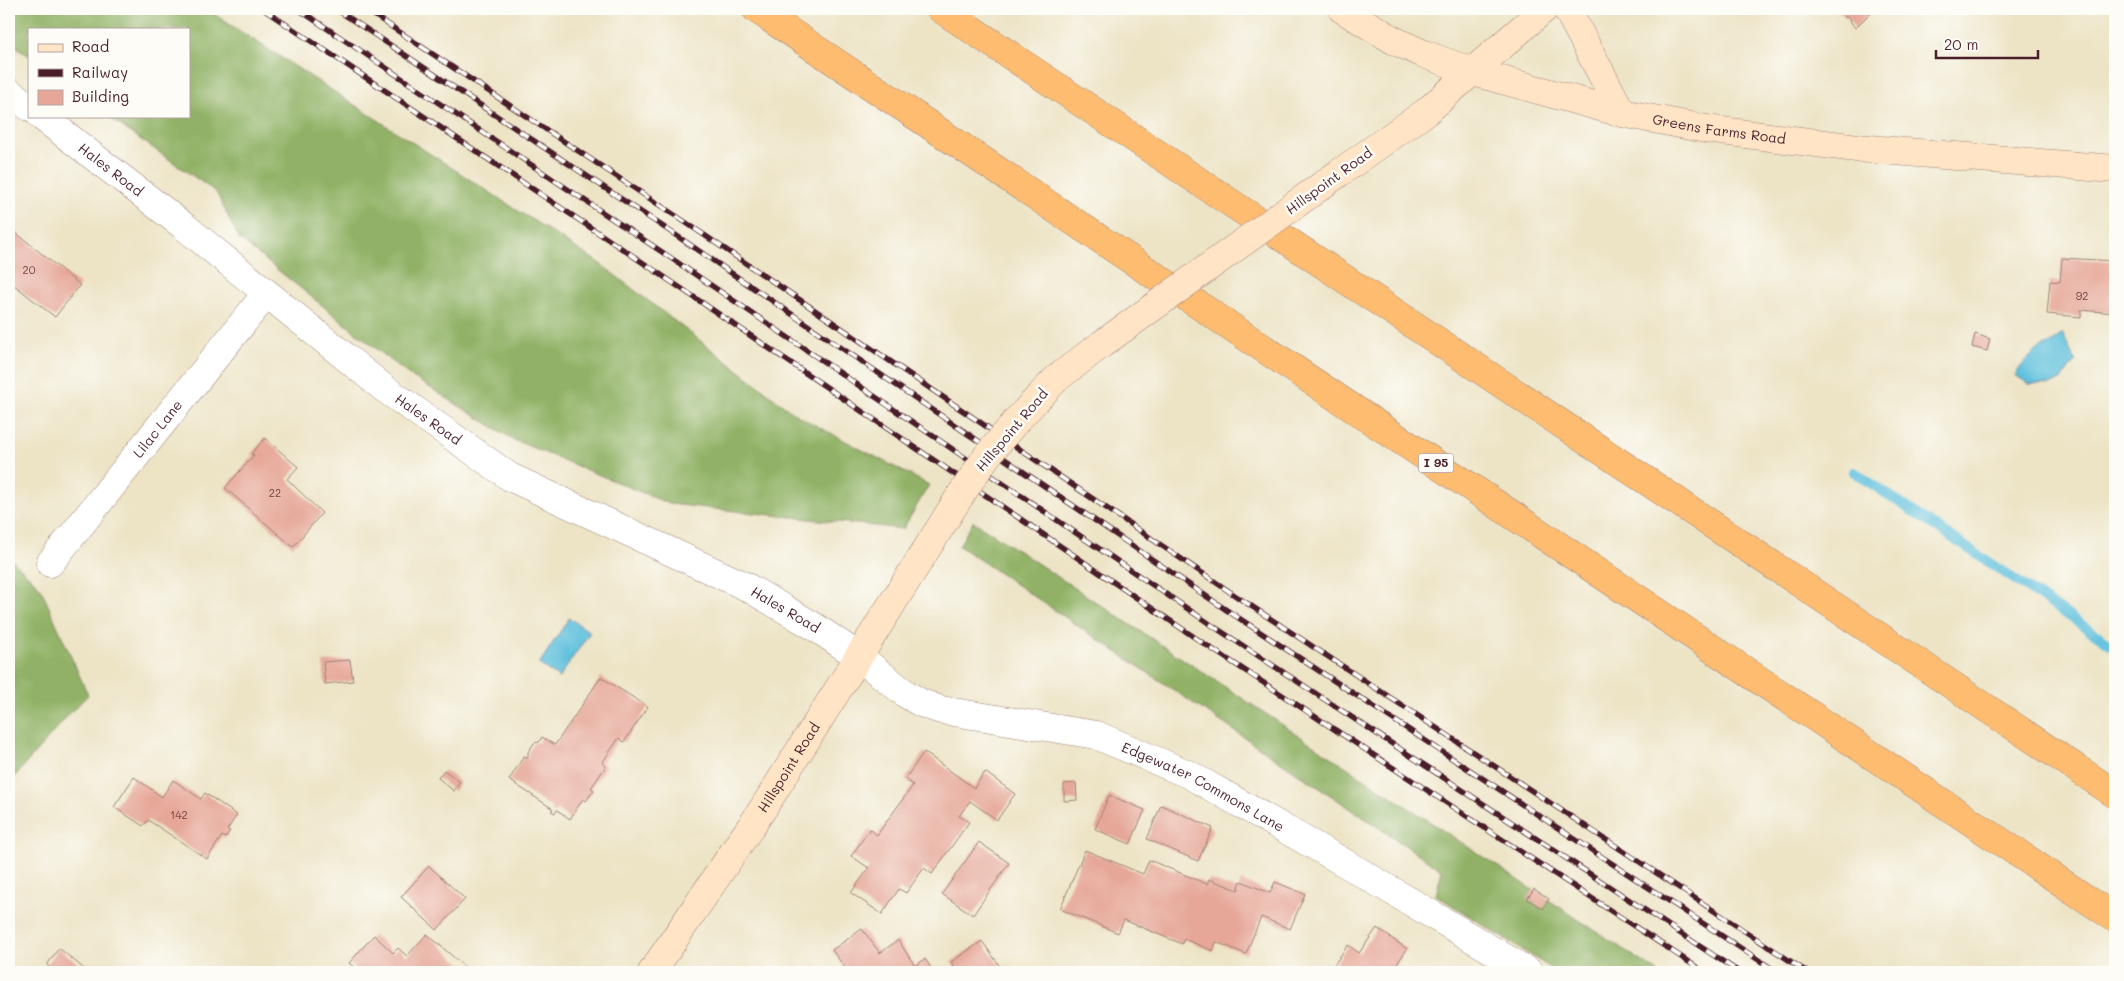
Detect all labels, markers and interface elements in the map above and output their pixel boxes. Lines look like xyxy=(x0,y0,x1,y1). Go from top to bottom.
legend xyxy=(28,28,190,118)
scale bar xyxy=(1936,28,2039,60)
text: 20 m xyxy=(1944,34,1978,54)
text: Road xyxy=(72,36,109,56)
text: Railway xyxy=(72,62,128,82)
text: Building xyxy=(72,86,129,106)
street label: Greens Farms Road xyxy=(1651,109,1787,148)
street label: Hales Road xyxy=(75,138,147,200)
street label: Hillspoint Road xyxy=(1282,143,1376,218)
house number: 20 xyxy=(23,262,36,277)
house number: 92 xyxy=(2076,288,2088,303)
street label: Hillspoint Road xyxy=(971,384,1052,475)
street label: Hales Road xyxy=(391,389,466,449)
street label: Lilac Lane xyxy=(128,396,186,461)
road number: I 95 xyxy=(1418,453,1454,472)
house number: 22 xyxy=(269,485,281,500)
street label: Hales Road xyxy=(748,581,824,637)
street label: Hillspoint Road xyxy=(753,719,824,816)
street label: Edgewater Commons Lane xyxy=(1119,737,1288,836)
house number: 142 xyxy=(170,807,188,822)

